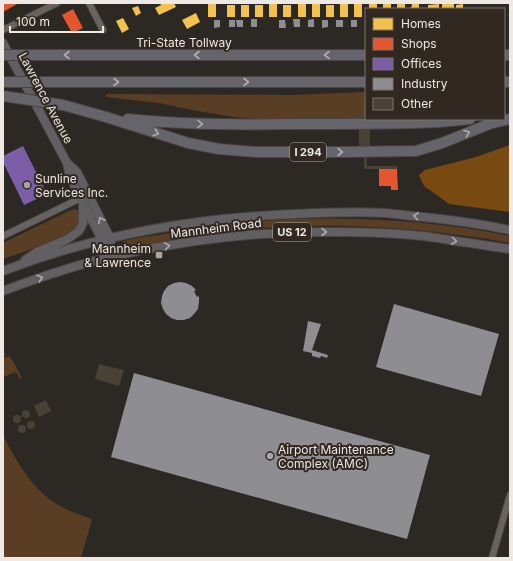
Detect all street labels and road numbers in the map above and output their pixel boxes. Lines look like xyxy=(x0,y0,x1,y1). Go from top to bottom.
street label: Tri-State Tollway xyxy=(136,35,232,50)
street label: Lawrence Avenue xyxy=(16,50,76,146)
road number: I 294 xyxy=(290,143,326,161)
street label: Mannheim Road xyxy=(170,215,262,241)
road number: US 12 xyxy=(273,223,311,241)

